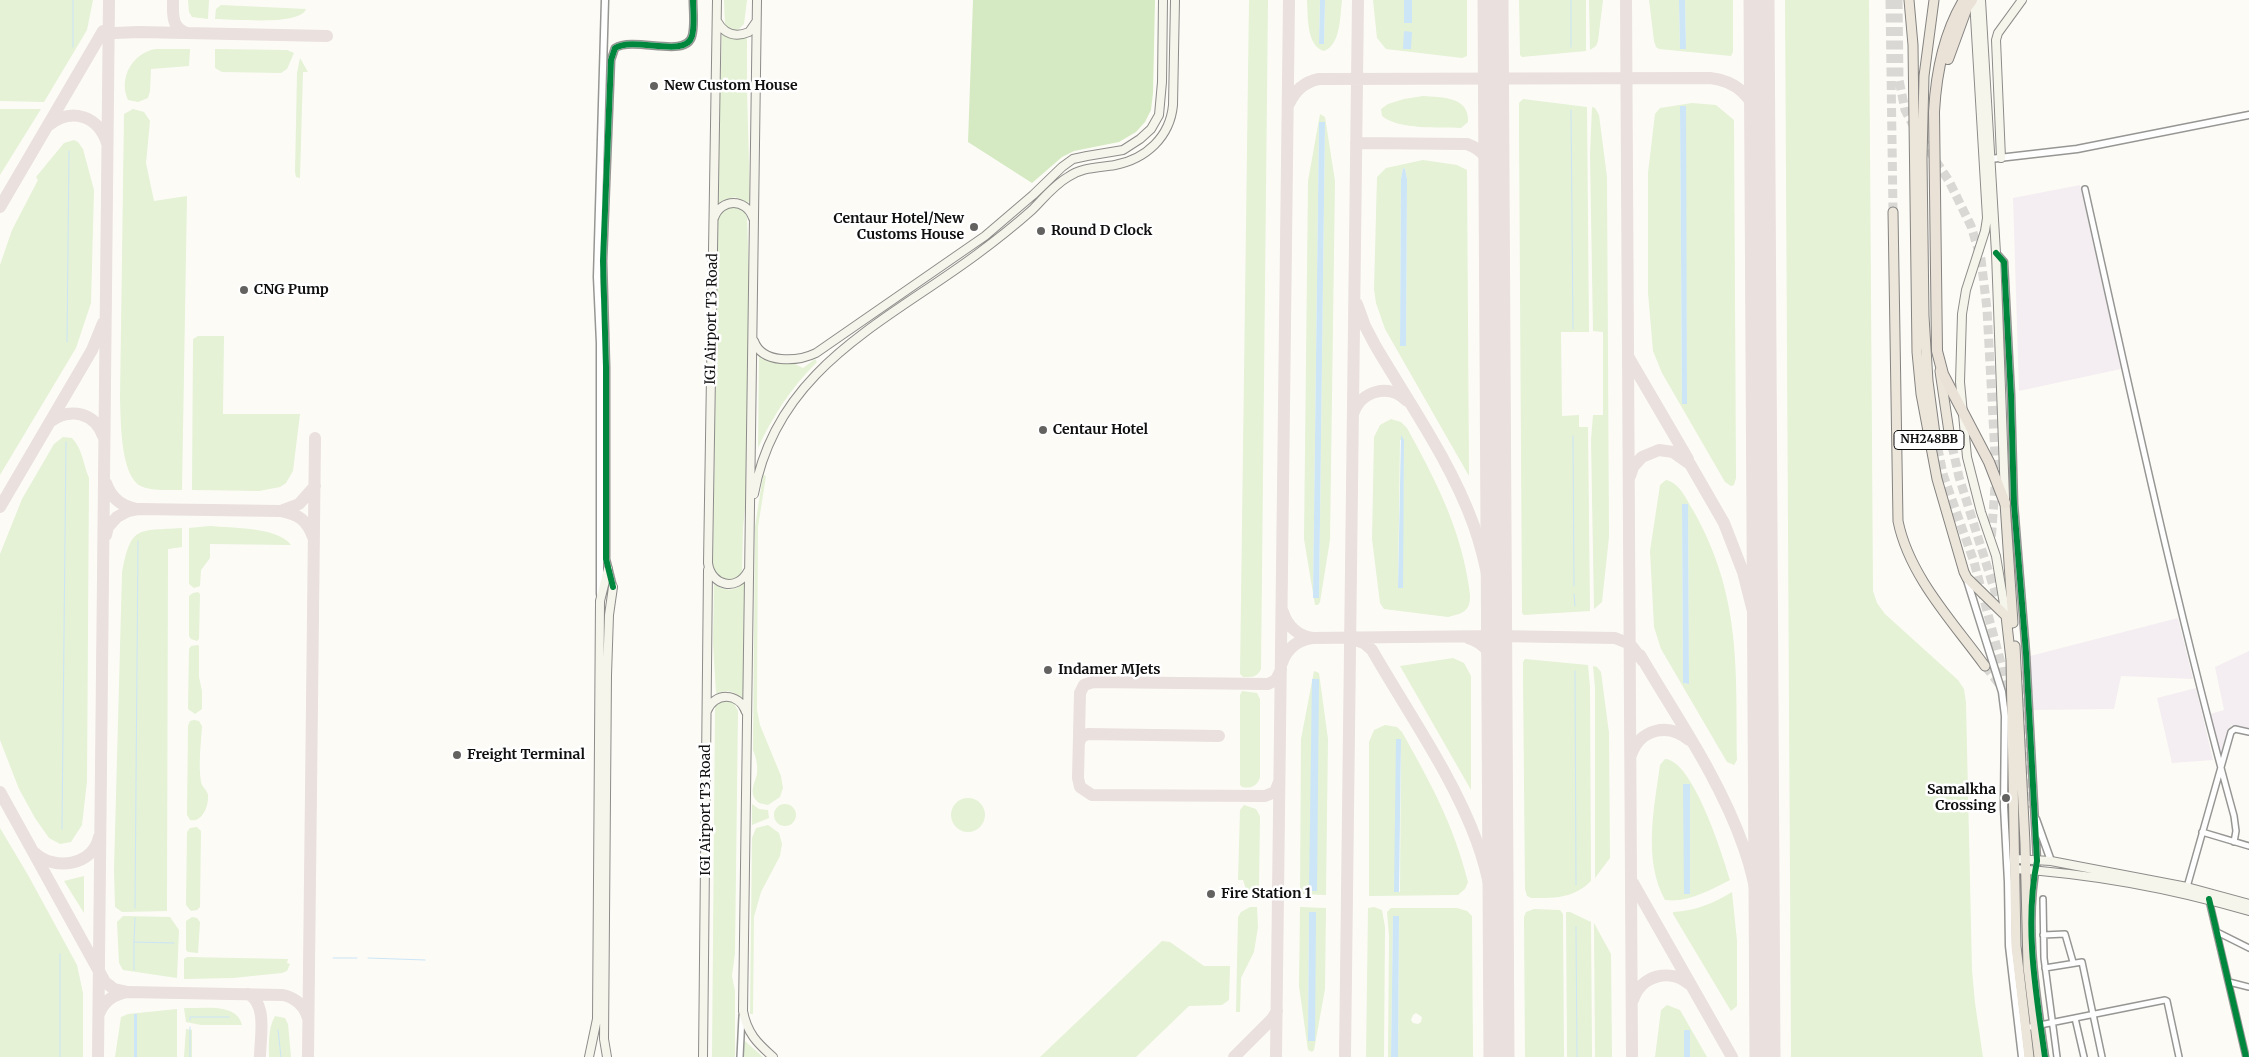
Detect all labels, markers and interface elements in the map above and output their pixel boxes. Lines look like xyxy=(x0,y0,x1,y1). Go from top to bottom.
place label: New Custom House xyxy=(664,78,798,94)
marker: New Custom House xyxy=(648,80,660,92)
place label: Centaur Hotel/New Customs House xyxy=(833,211,964,243)
marker: Centaur Hotel/New Customs House xyxy=(968,221,980,233)
place label: Round D Clock xyxy=(1051,223,1152,239)
marker: Round D Clock xyxy=(1035,225,1047,237)
street label: IGI Airport T3 Road xyxy=(702,253,722,385)
place label: CNG Pump xyxy=(254,282,329,298)
marker: CNG Pump xyxy=(238,284,250,296)
place label: Centaur Hotel xyxy=(1053,422,1148,438)
marker: Centaur Hotel xyxy=(1037,424,1049,436)
road number: NH248BB xyxy=(1894,430,1964,450)
place label: Indamer MJets xyxy=(1058,662,1160,678)
marker: Indamer MJets xyxy=(1042,664,1054,676)
street label: IGI Airport T3 Road xyxy=(698,744,714,876)
place label: Freight Terminal xyxy=(467,747,585,763)
marker: Freight Terminal xyxy=(451,749,463,761)
place label: Samalkha Crossing xyxy=(1927,782,1996,814)
marker: Samalkha Crossing xyxy=(2000,792,2012,804)
place label: Fire Station 1 xyxy=(1221,886,1311,902)
marker: Fire Station 1 xyxy=(1205,888,1217,900)

